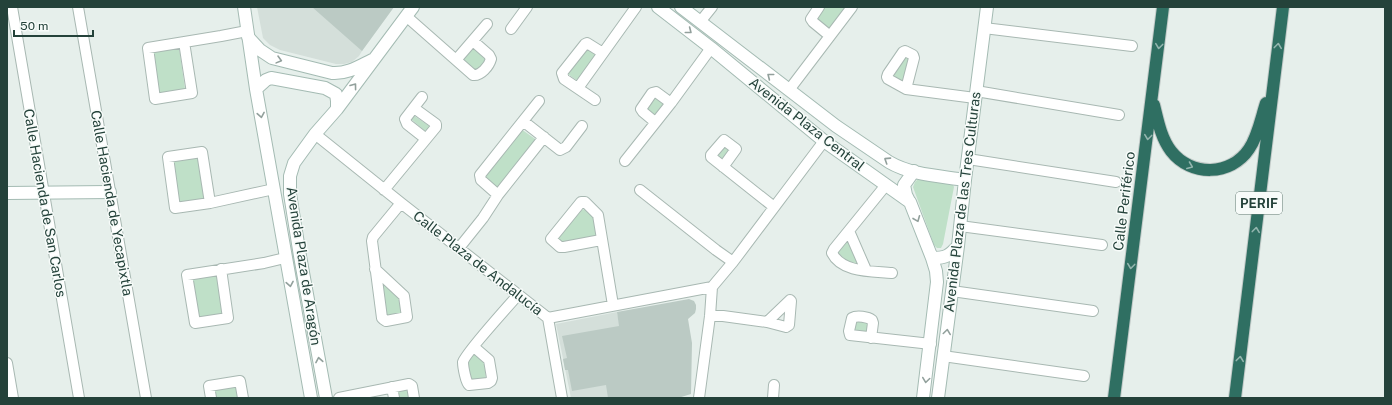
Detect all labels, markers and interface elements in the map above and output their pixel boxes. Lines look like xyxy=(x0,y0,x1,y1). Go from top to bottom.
scale bar xyxy=(14,12,93,38)
text: 50 m xyxy=(20,19,48,33)
one-way arrow xyxy=(684,26,691,33)
one-way arrow xyxy=(1154,43,1163,49)
one-way arrow xyxy=(1273,43,1282,49)
one-way arrow xyxy=(275,55,282,63)
one-way arrow xyxy=(767,73,774,81)
street label: Avenida Plaza Central xyxy=(746,74,868,174)
one-way arrow xyxy=(350,83,357,90)
street label: Avenida Plaza de las Tres Culturas xyxy=(941,91,983,313)
street label: Calle Hacienda de San Carlos xyxy=(21,108,69,298)
street label: Calle Hacienda de Yecapixtla xyxy=(88,109,136,297)
one-way arrow xyxy=(256,112,265,118)
one-way arrow xyxy=(1143,134,1152,140)
street label: Calle Periférico xyxy=(1110,150,1138,252)
one-way arrow xyxy=(884,158,891,165)
one-way arrow xyxy=(1187,161,1194,169)
street label: Avenida Plaza de Aragón xyxy=(284,185,324,347)
road number: PERIF xyxy=(1236,192,1282,214)
street label: Calle Plaza de Andalucía xyxy=(410,208,546,318)
one-way arrow xyxy=(912,215,920,222)
one-way arrow xyxy=(1251,227,1260,233)
one-way arrow xyxy=(1127,263,1136,269)
one-way arrow xyxy=(286,281,294,287)
one-way arrow xyxy=(942,329,951,335)
one-way arrow xyxy=(1235,356,1244,362)
one-way arrow xyxy=(315,357,324,363)
one-way arrow xyxy=(922,377,931,383)

